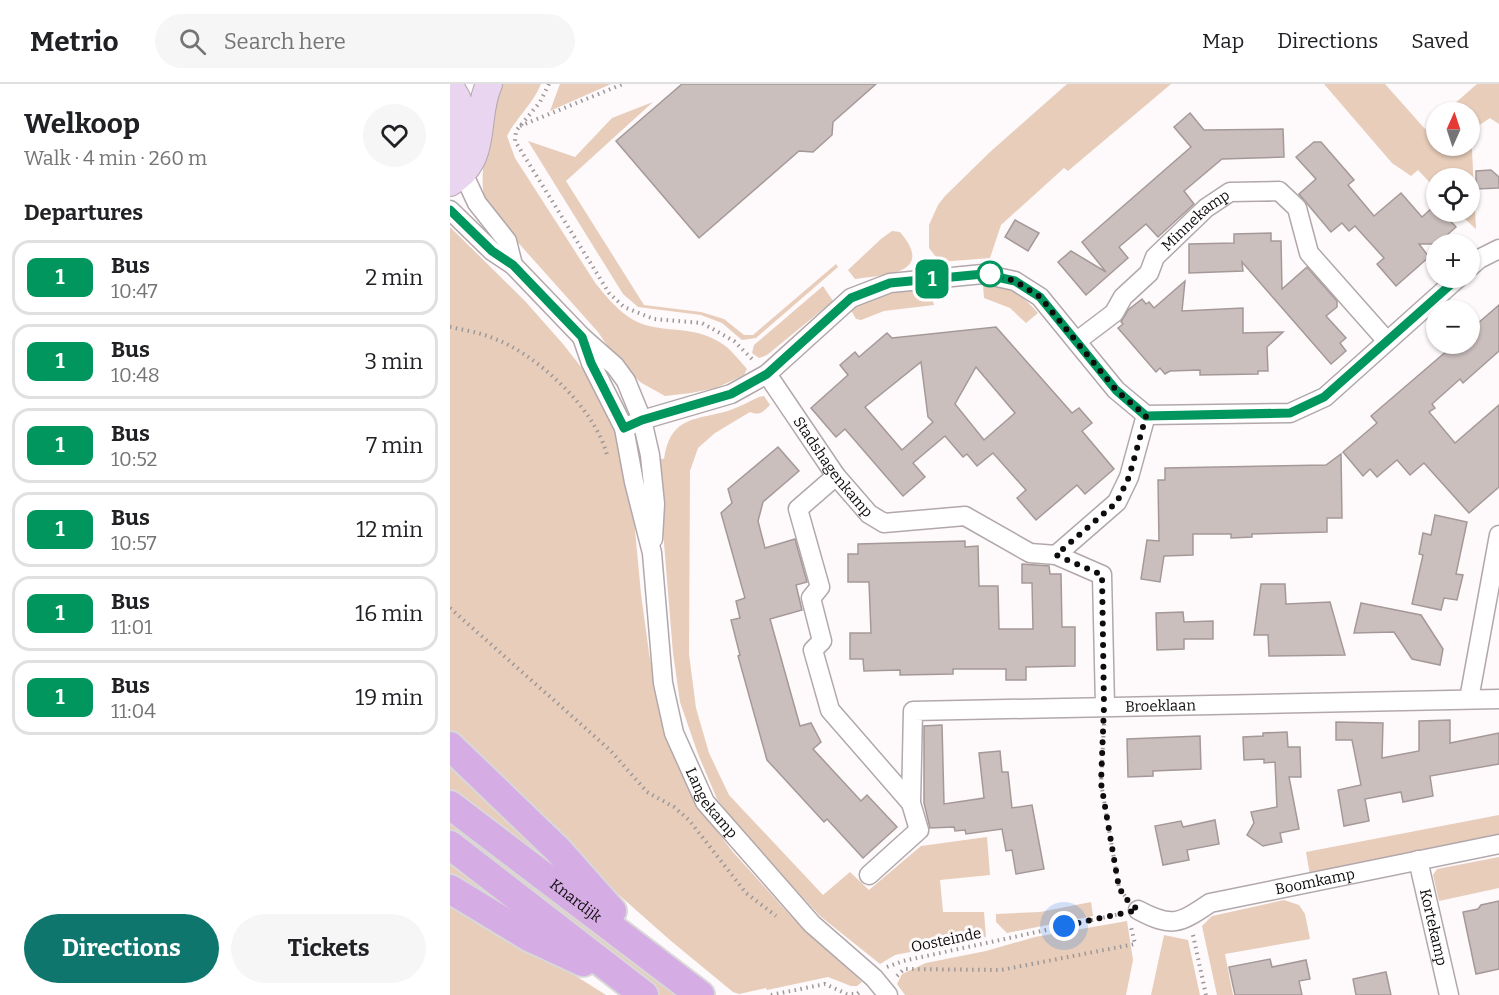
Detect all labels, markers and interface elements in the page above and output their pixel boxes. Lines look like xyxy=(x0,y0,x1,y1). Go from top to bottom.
search box xyxy=(155,14,575,68)
text: Metrio xyxy=(30,25,119,58)
icon: search xyxy=(176,25,209,58)
text: Search here xyxy=(224,28,346,55)
text: Map xyxy=(1202,28,1244,54)
text: Directions xyxy=(1277,28,1378,54)
text: Saved xyxy=(1411,28,1469,54)
north arrow xyxy=(1426,102,1480,156)
map controls xyxy=(1426,102,1480,354)
button: heart xyxy=(363,104,426,167)
text: Welkoop xyxy=(24,107,140,140)
text: Walk · 4 min · 260 m xyxy=(24,146,207,170)
button: locate xyxy=(1426,168,1480,222)
street label: Minnekamp xyxy=(1158,186,1233,255)
text: Departures xyxy=(24,199,143,226)
button: + xyxy=(1426,234,1480,288)
text: Bus xyxy=(111,252,150,279)
line badge: 1 xyxy=(912,260,952,298)
unlabelled marker xyxy=(977,261,1003,287)
text: 1 xyxy=(55,264,65,290)
text: 2 min xyxy=(365,264,423,291)
text: 1 xyxy=(927,266,937,292)
text: 10:47 xyxy=(111,279,158,303)
button: − xyxy=(1426,300,1480,354)
text: Bus xyxy=(111,336,150,363)
text: 1 xyxy=(55,348,65,374)
text: 3 min xyxy=(365,348,423,375)
text: 10:48 xyxy=(111,363,160,387)
street label: Stadshagenkamp xyxy=(789,413,877,521)
text: Bus xyxy=(111,420,150,447)
text: 1 xyxy=(55,432,65,458)
text: 7 min xyxy=(366,432,423,459)
text: 10:52 xyxy=(111,447,157,471)
text: Bus xyxy=(111,504,150,531)
text: 1 xyxy=(55,516,65,542)
text: 12 min xyxy=(356,516,423,543)
text: 10:57 xyxy=(111,531,156,555)
text: Bus xyxy=(111,588,150,615)
text: 1 xyxy=(55,600,65,626)
text: 16 min xyxy=(355,600,423,627)
text: 11:01 xyxy=(111,615,152,639)
text: Bus xyxy=(111,672,150,699)
text: 1 xyxy=(55,684,65,710)
text: 19 min xyxy=(355,684,423,711)
street label: Broeklaan xyxy=(1125,696,1197,716)
text: 11:04 xyxy=(111,699,156,723)
street label: Langekamp xyxy=(682,765,741,842)
street label: Boomkamp xyxy=(1274,865,1356,898)
street label: Knardijk xyxy=(546,875,606,926)
street label: Kortekamp xyxy=(1416,887,1451,967)
your location xyxy=(1049,911,1079,941)
button: Directions xyxy=(24,914,219,983)
button: Tickets xyxy=(231,914,426,983)
street label: Oosteinde xyxy=(909,924,983,956)

